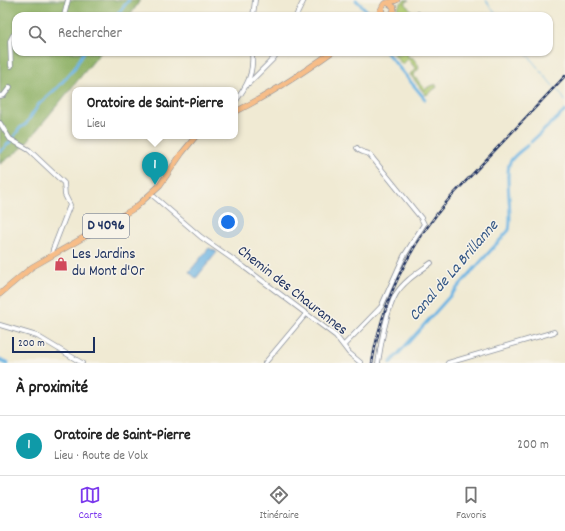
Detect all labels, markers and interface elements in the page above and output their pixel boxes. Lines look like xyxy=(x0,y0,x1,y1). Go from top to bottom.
search box xyxy=(12,12,553,56)
icon: search xyxy=(26,23,48,45)
text: Rechercher xyxy=(58,23,122,45)
popup xyxy=(72,87,238,139)
text: Oratoire de Saint-Pierre xyxy=(87,93,223,115)
text: Lieu xyxy=(87,115,106,134)
pin: 1 xyxy=(142,152,168,185)
your location xyxy=(218,212,238,232)
road number: D 4096 xyxy=(83,214,129,238)
water label: Canal de La Brillanne xyxy=(404,215,505,327)
street label: Chemin des Chaurannes xyxy=(232,241,352,341)
place label: Les Jardins du Mont d'Or xyxy=(72,244,145,283)
shop icon: Les Jardins du Mont d'Or xyxy=(53,256,69,272)
scale bar xyxy=(12,335,95,354)
text: 200 m xyxy=(18,336,45,352)
text: À proximité xyxy=(16,377,88,401)
text: Oratoire de Saint-Pierre xyxy=(54,425,191,447)
text: 1 xyxy=(28,436,30,455)
text: 200 m xyxy=(517,436,549,455)
text: Lieu · Route de Volx xyxy=(54,447,148,466)
tab: Carte xyxy=(79,484,102,524)
tab: Itinéraire xyxy=(259,484,299,524)
tab: Favoris xyxy=(456,484,486,524)

